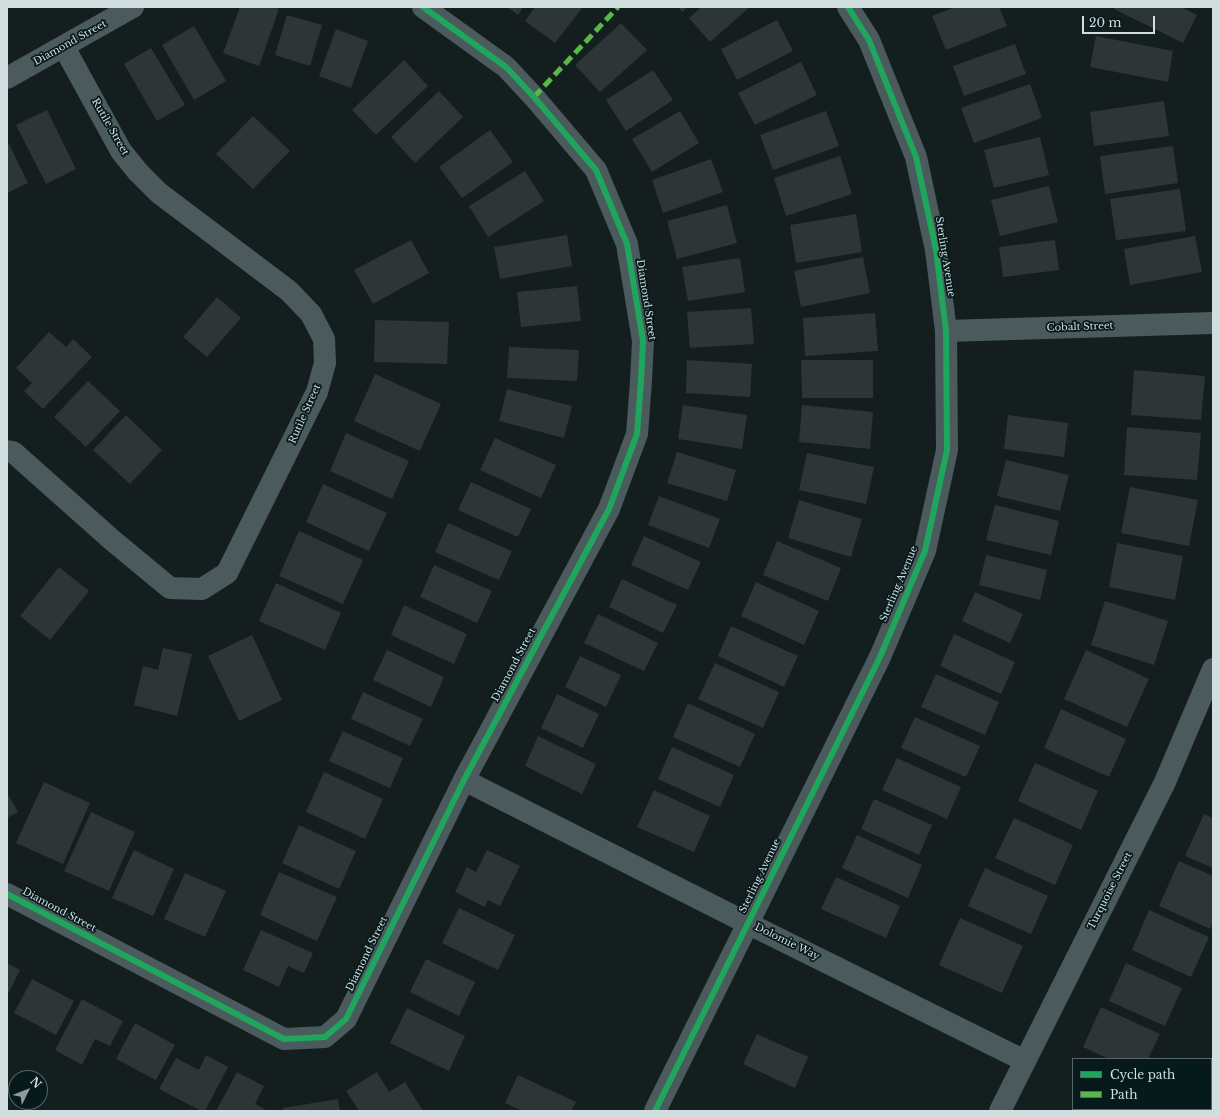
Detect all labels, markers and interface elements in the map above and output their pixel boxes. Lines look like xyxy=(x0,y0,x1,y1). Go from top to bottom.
scale bar xyxy=(1084,8,1157,34)
text: 20 m xyxy=(1089,15,1121,30)
street label: Diamond Street xyxy=(31,18,109,68)
street label: Rutile Street xyxy=(89,96,131,158)
street label: Sterling Avenue xyxy=(933,216,957,298)
street label: Diamond Street xyxy=(634,259,658,341)
street label: Cobalt Street xyxy=(1047,320,1113,334)
street label: Rutile Street xyxy=(287,382,323,446)
street label: Sterling Avenue xyxy=(878,544,920,624)
street label: Diamond Street xyxy=(490,626,538,704)
street label: Sterling Avenue xyxy=(737,837,783,915)
street label: Turquoise Street xyxy=(1085,850,1135,932)
street label: Diamond Street xyxy=(20,886,98,934)
street label: Diamond Street xyxy=(344,915,390,993)
street label: Dolomie Way xyxy=(753,921,821,963)
legend xyxy=(1072,1058,1212,1110)
text: Cycle path xyxy=(1110,1067,1175,1082)
north arrow xyxy=(8,1070,48,1110)
text: N xyxy=(27,1074,45,1091)
text: Path xyxy=(1110,1087,1138,1102)

